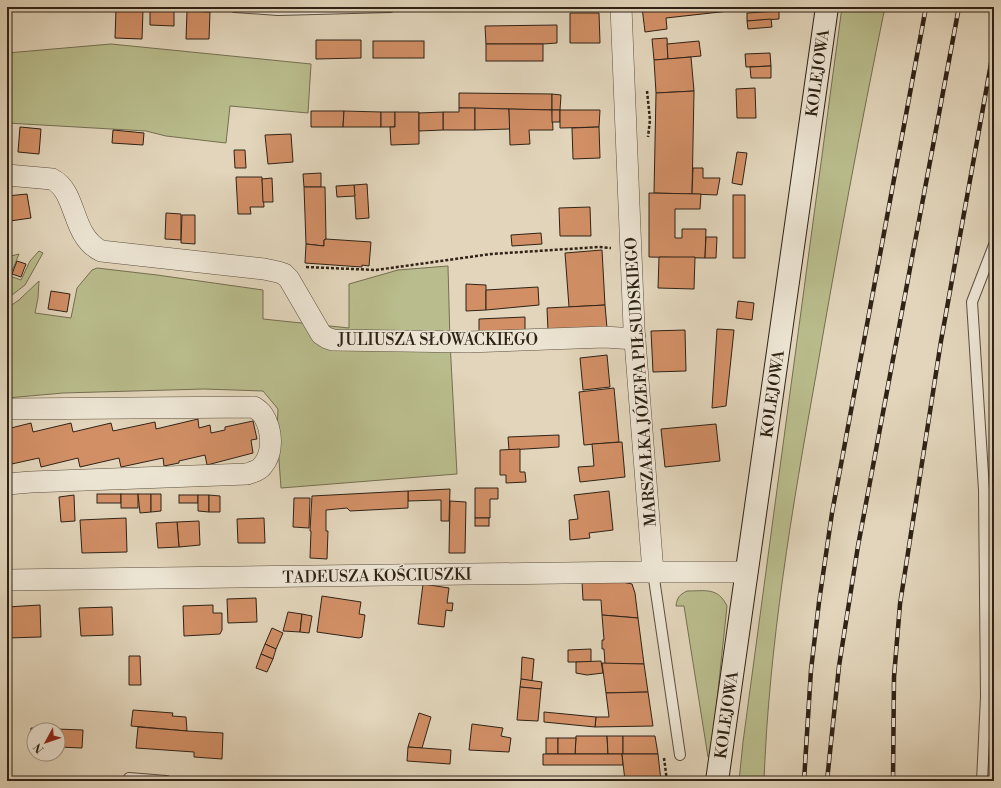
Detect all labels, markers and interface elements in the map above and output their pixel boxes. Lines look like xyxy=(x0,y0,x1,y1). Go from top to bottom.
street label: KOLEJOWA xyxy=(802,27,834,118)
street label: MARSZAŁKA JÓZEFA PIŁSUDSKIEGO xyxy=(619,236,661,528)
street label: JULIUSZA SŁOWACKIEGO xyxy=(337,330,538,350)
street label: KOLEJOWA xyxy=(757,348,789,439)
street label: TADEUSZA KOŚCIUSZKI xyxy=(282,562,472,588)
street label: KOLEJOWA xyxy=(711,669,743,760)
north arrow xyxy=(26,722,66,762)
text: N xyxy=(31,740,47,756)

